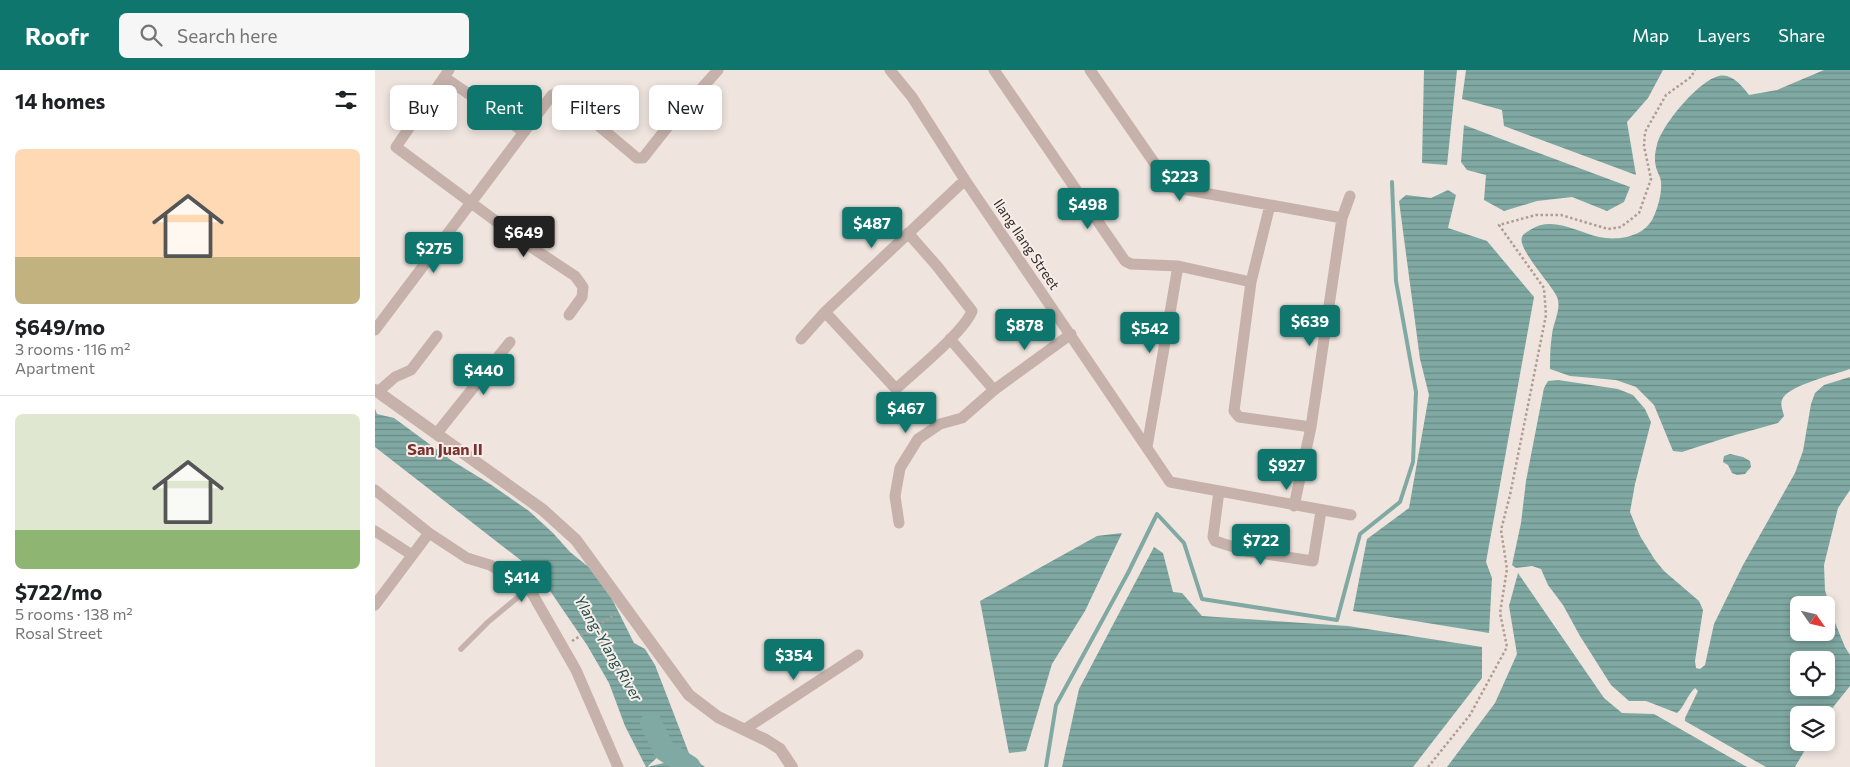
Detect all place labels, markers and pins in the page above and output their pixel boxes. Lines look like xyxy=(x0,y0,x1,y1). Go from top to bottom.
pin: $223 xyxy=(1150,160,1210,202)
pin: $498 xyxy=(1058,188,1118,230)
pin: $487 xyxy=(842,206,902,249)
pin: $649 xyxy=(494,216,554,258)
pin: $275 xyxy=(404,232,464,274)
pin: $639 xyxy=(1280,304,1340,347)
pin: $878 xyxy=(995,308,1055,351)
pin: $542 xyxy=(1120,312,1180,354)
pin: $440 xyxy=(454,354,514,396)
pin: $467 xyxy=(876,392,936,434)
pin: $927 xyxy=(1257,448,1317,491)
pin: $722 xyxy=(1231,524,1291,566)
pin: $414 xyxy=(492,560,552,603)
pin: $354 xyxy=(764,638,824,681)

